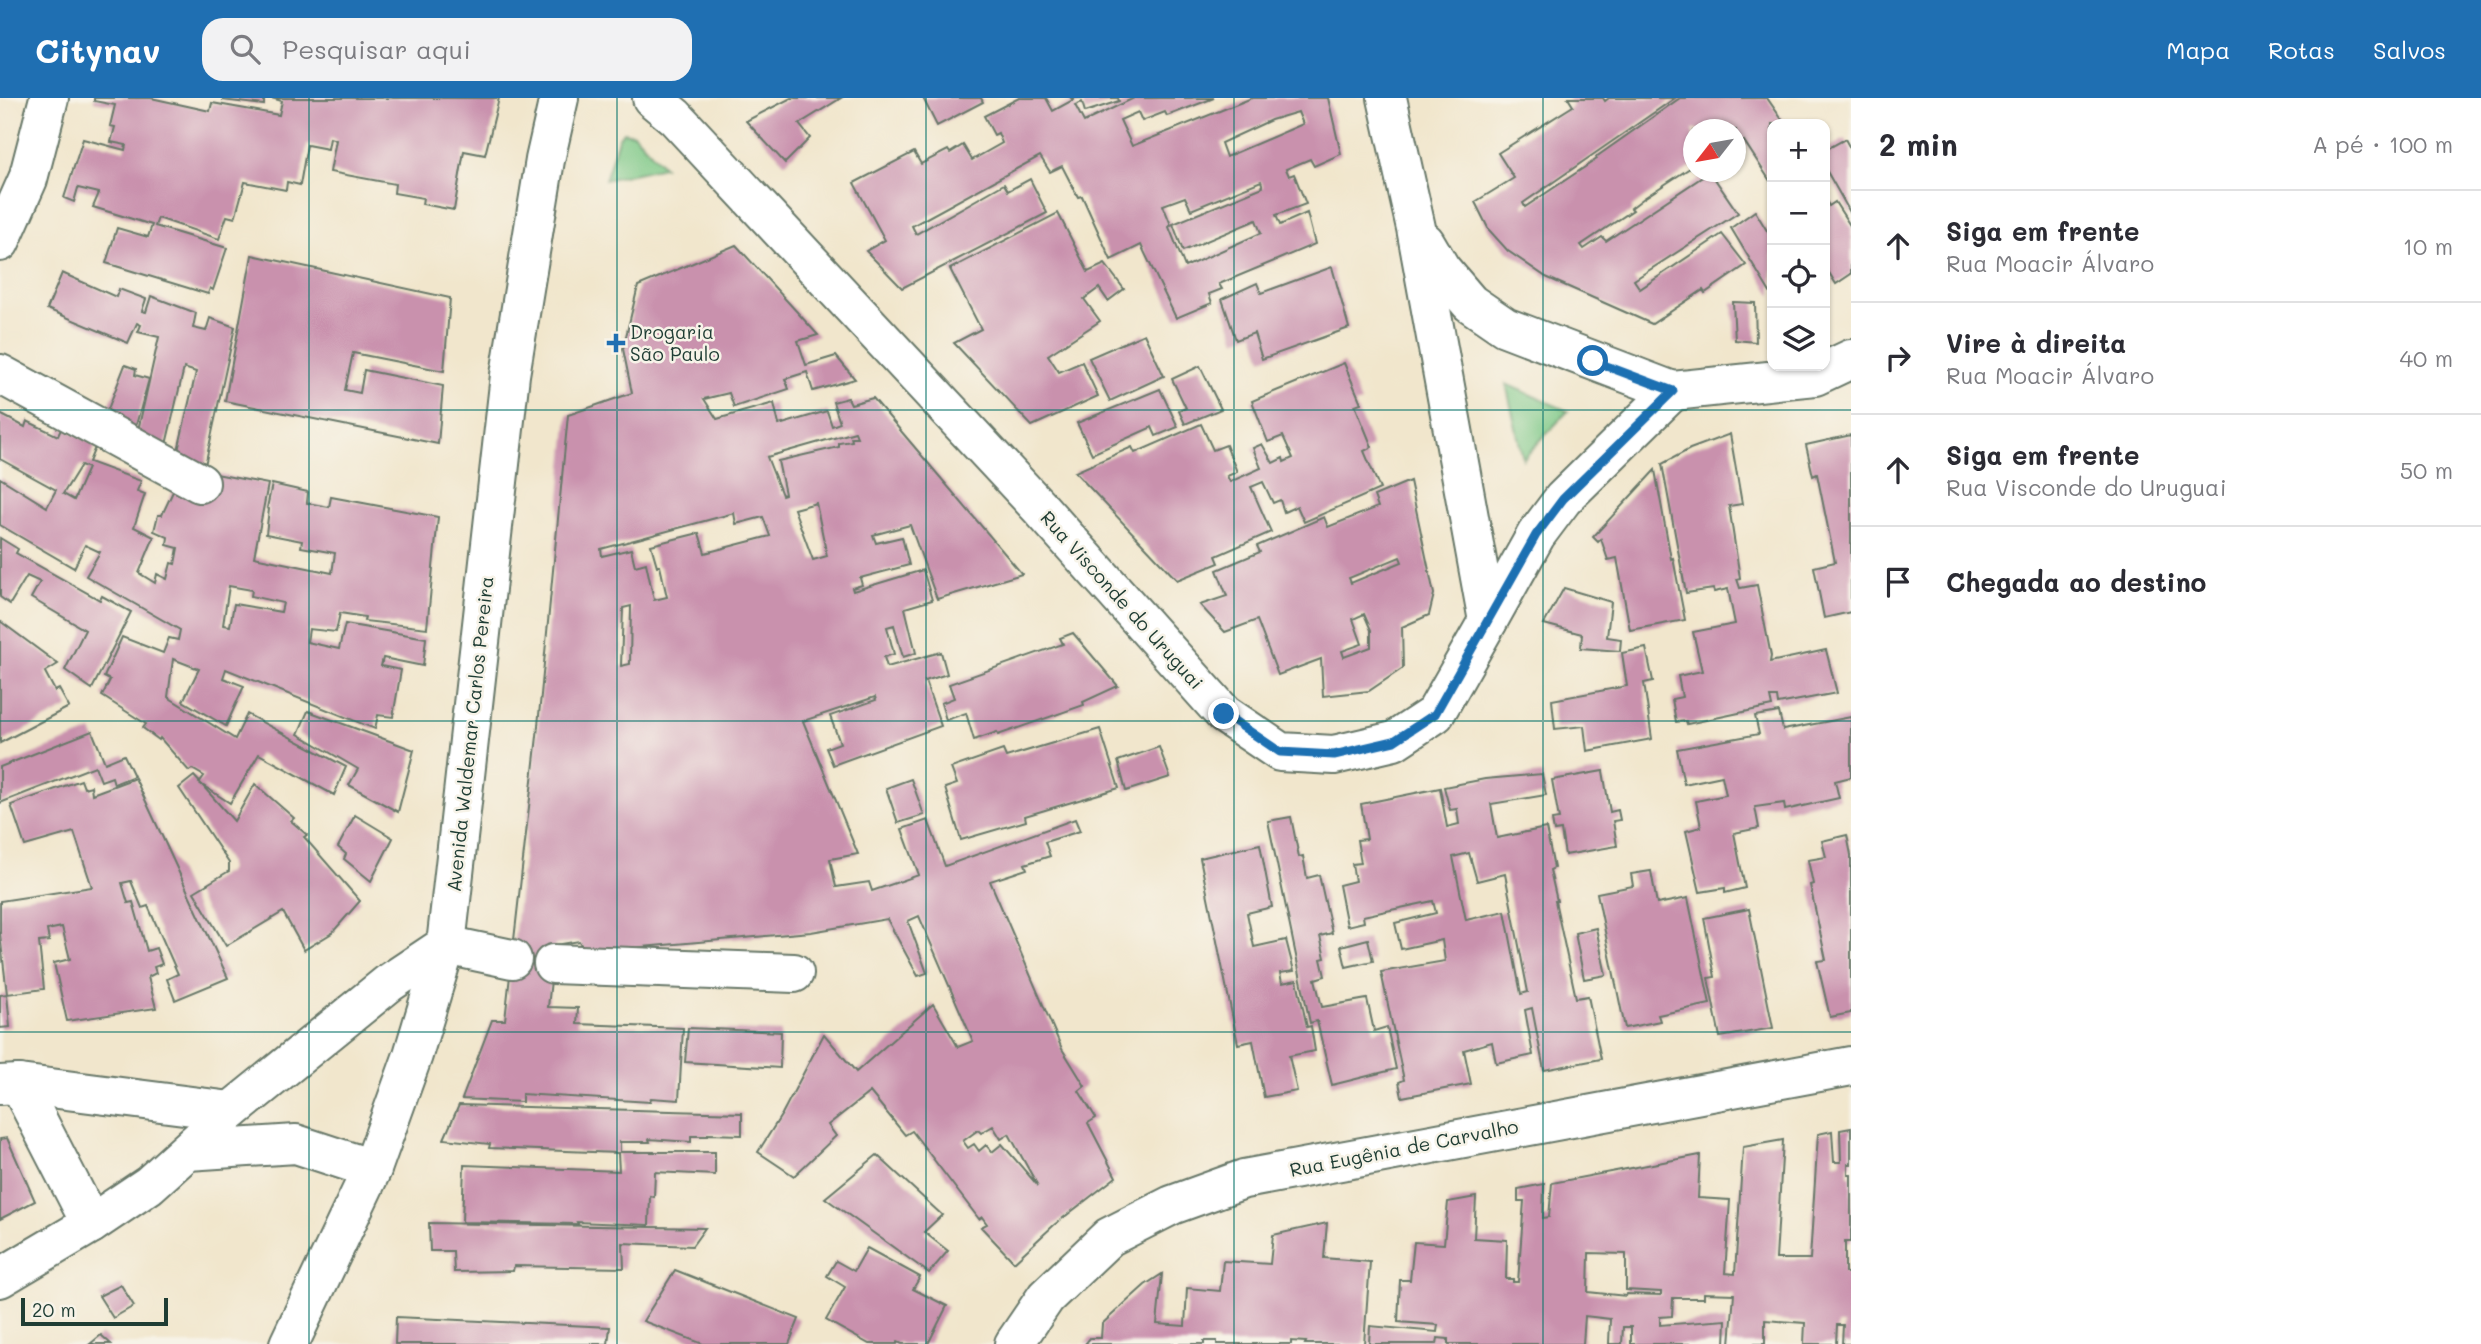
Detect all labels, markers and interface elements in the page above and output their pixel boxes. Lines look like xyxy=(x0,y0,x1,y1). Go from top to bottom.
search box xyxy=(202,18,692,81)
text: Citynav xyxy=(35,28,160,71)
icon: search xyxy=(226,30,264,68)
text: Pesquisar aqui xyxy=(282,32,471,66)
text: Mapa xyxy=(2166,34,2230,65)
text: Rotas xyxy=(2268,34,2335,65)
text: Salvos xyxy=(2373,34,2446,65)
north arrow xyxy=(1683,119,1746,182)
map controls xyxy=(1767,119,1830,371)
button: + xyxy=(1767,119,1830,182)
text: 2 min xyxy=(1879,124,1958,164)
text: A pé · 100 m xyxy=(2312,129,2453,159)
button: − xyxy=(1767,182,1830,245)
text: Siga em frente xyxy=(1946,214,2140,248)
icon: ahead xyxy=(1879,227,1917,265)
text: 10 m xyxy=(2403,231,2453,261)
button: locate xyxy=(1767,245,1830,308)
text: Rua Moacir Álvaro xyxy=(1946,248,2154,278)
button: layers xyxy=(1767,308,1830,371)
place label: Drogaria São Paulo xyxy=(630,319,720,366)
text: Vire à direita xyxy=(1946,326,2126,360)
marker: Drogaria São Paulo xyxy=(608,335,624,351)
icon: right xyxy=(1879,339,1917,377)
text: 40 m xyxy=(2400,343,2453,373)
route start xyxy=(1577,345,1608,376)
text: Rua Moacir Álvaro xyxy=(1946,360,2154,390)
text: Siga em frente xyxy=(1946,438,2140,472)
icon: ahead xyxy=(1879,451,1917,489)
text: 50 m xyxy=(2400,455,2453,485)
text: Rua Visconde do Uruguai xyxy=(1946,472,2226,502)
street label: Rua Visconde do Uruguai xyxy=(1036,505,1209,694)
icon: arrive xyxy=(1879,563,1917,601)
text: Chegada ao destino xyxy=(1946,565,2206,599)
street label: Avenida Waldemar Carlos Pereira xyxy=(440,575,499,893)
route end xyxy=(1208,698,1239,729)
street label: Rua Eugênia de Carvalho xyxy=(1288,1113,1520,1182)
scale bar xyxy=(21,1295,168,1327)
text: 20 m xyxy=(32,1297,76,1322)

